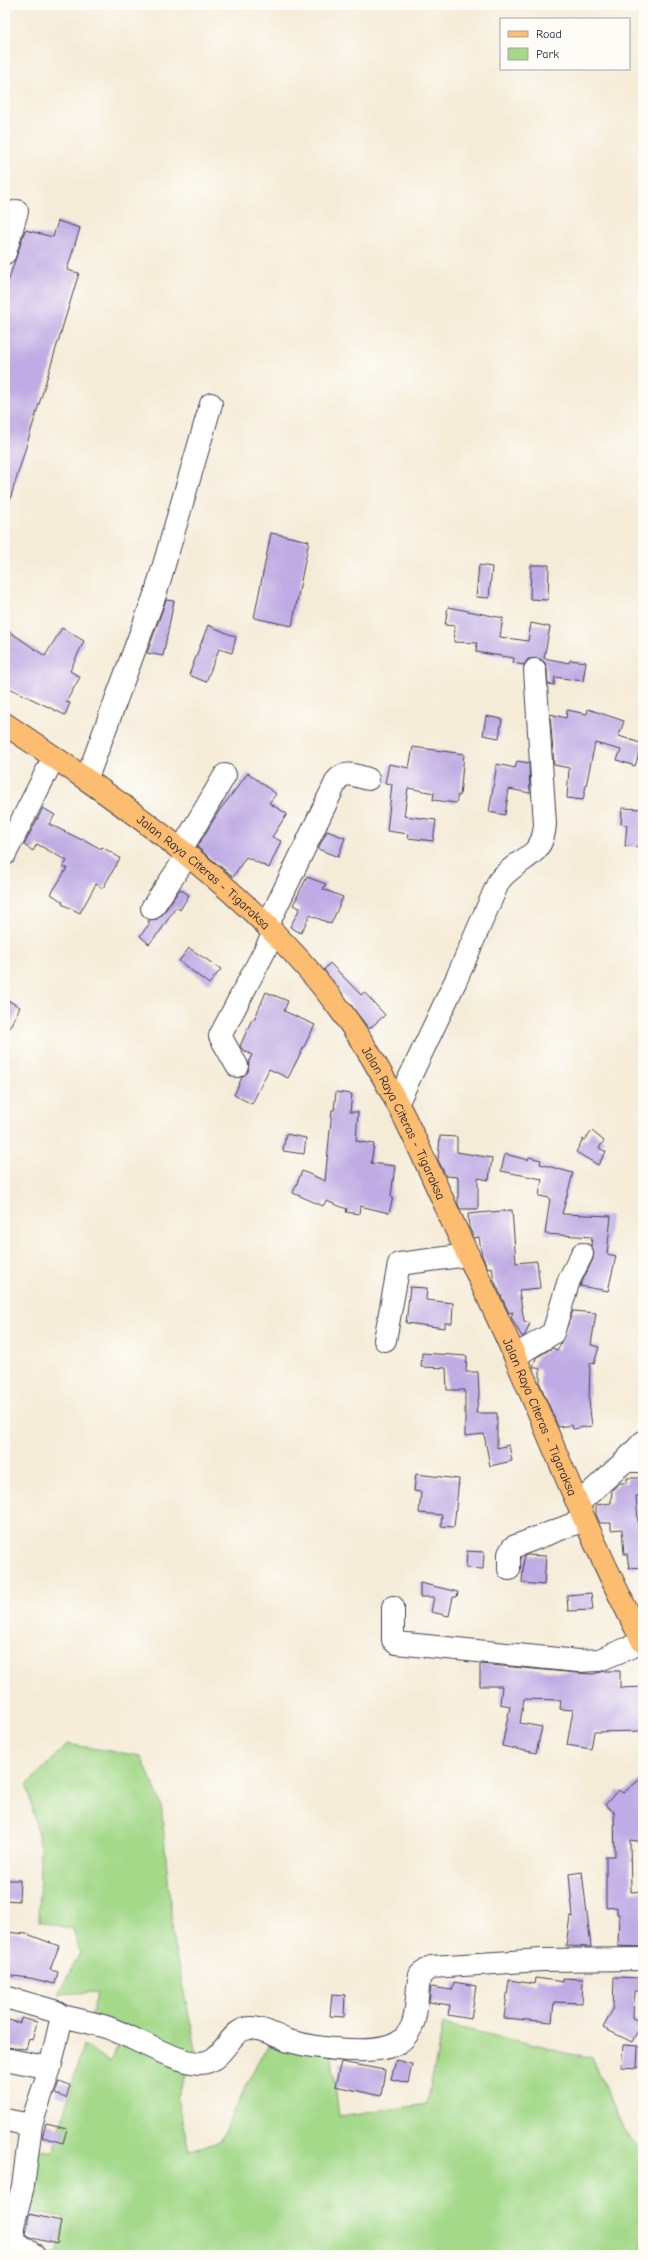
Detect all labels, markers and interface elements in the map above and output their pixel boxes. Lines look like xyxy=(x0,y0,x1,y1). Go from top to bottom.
legend xyxy=(500,18,630,70)
text: Road xyxy=(536,27,562,41)
text: Park xyxy=(536,47,559,61)
street label: Jalan Raya Citeras - Tigaraksa xyxy=(134,812,273,933)
street label: Jalan Raya Citeras - Tigaraksa xyxy=(359,1044,449,1202)
street label: Jalan Raya Citeras - Tigaraksa xyxy=(500,1336,580,1498)

